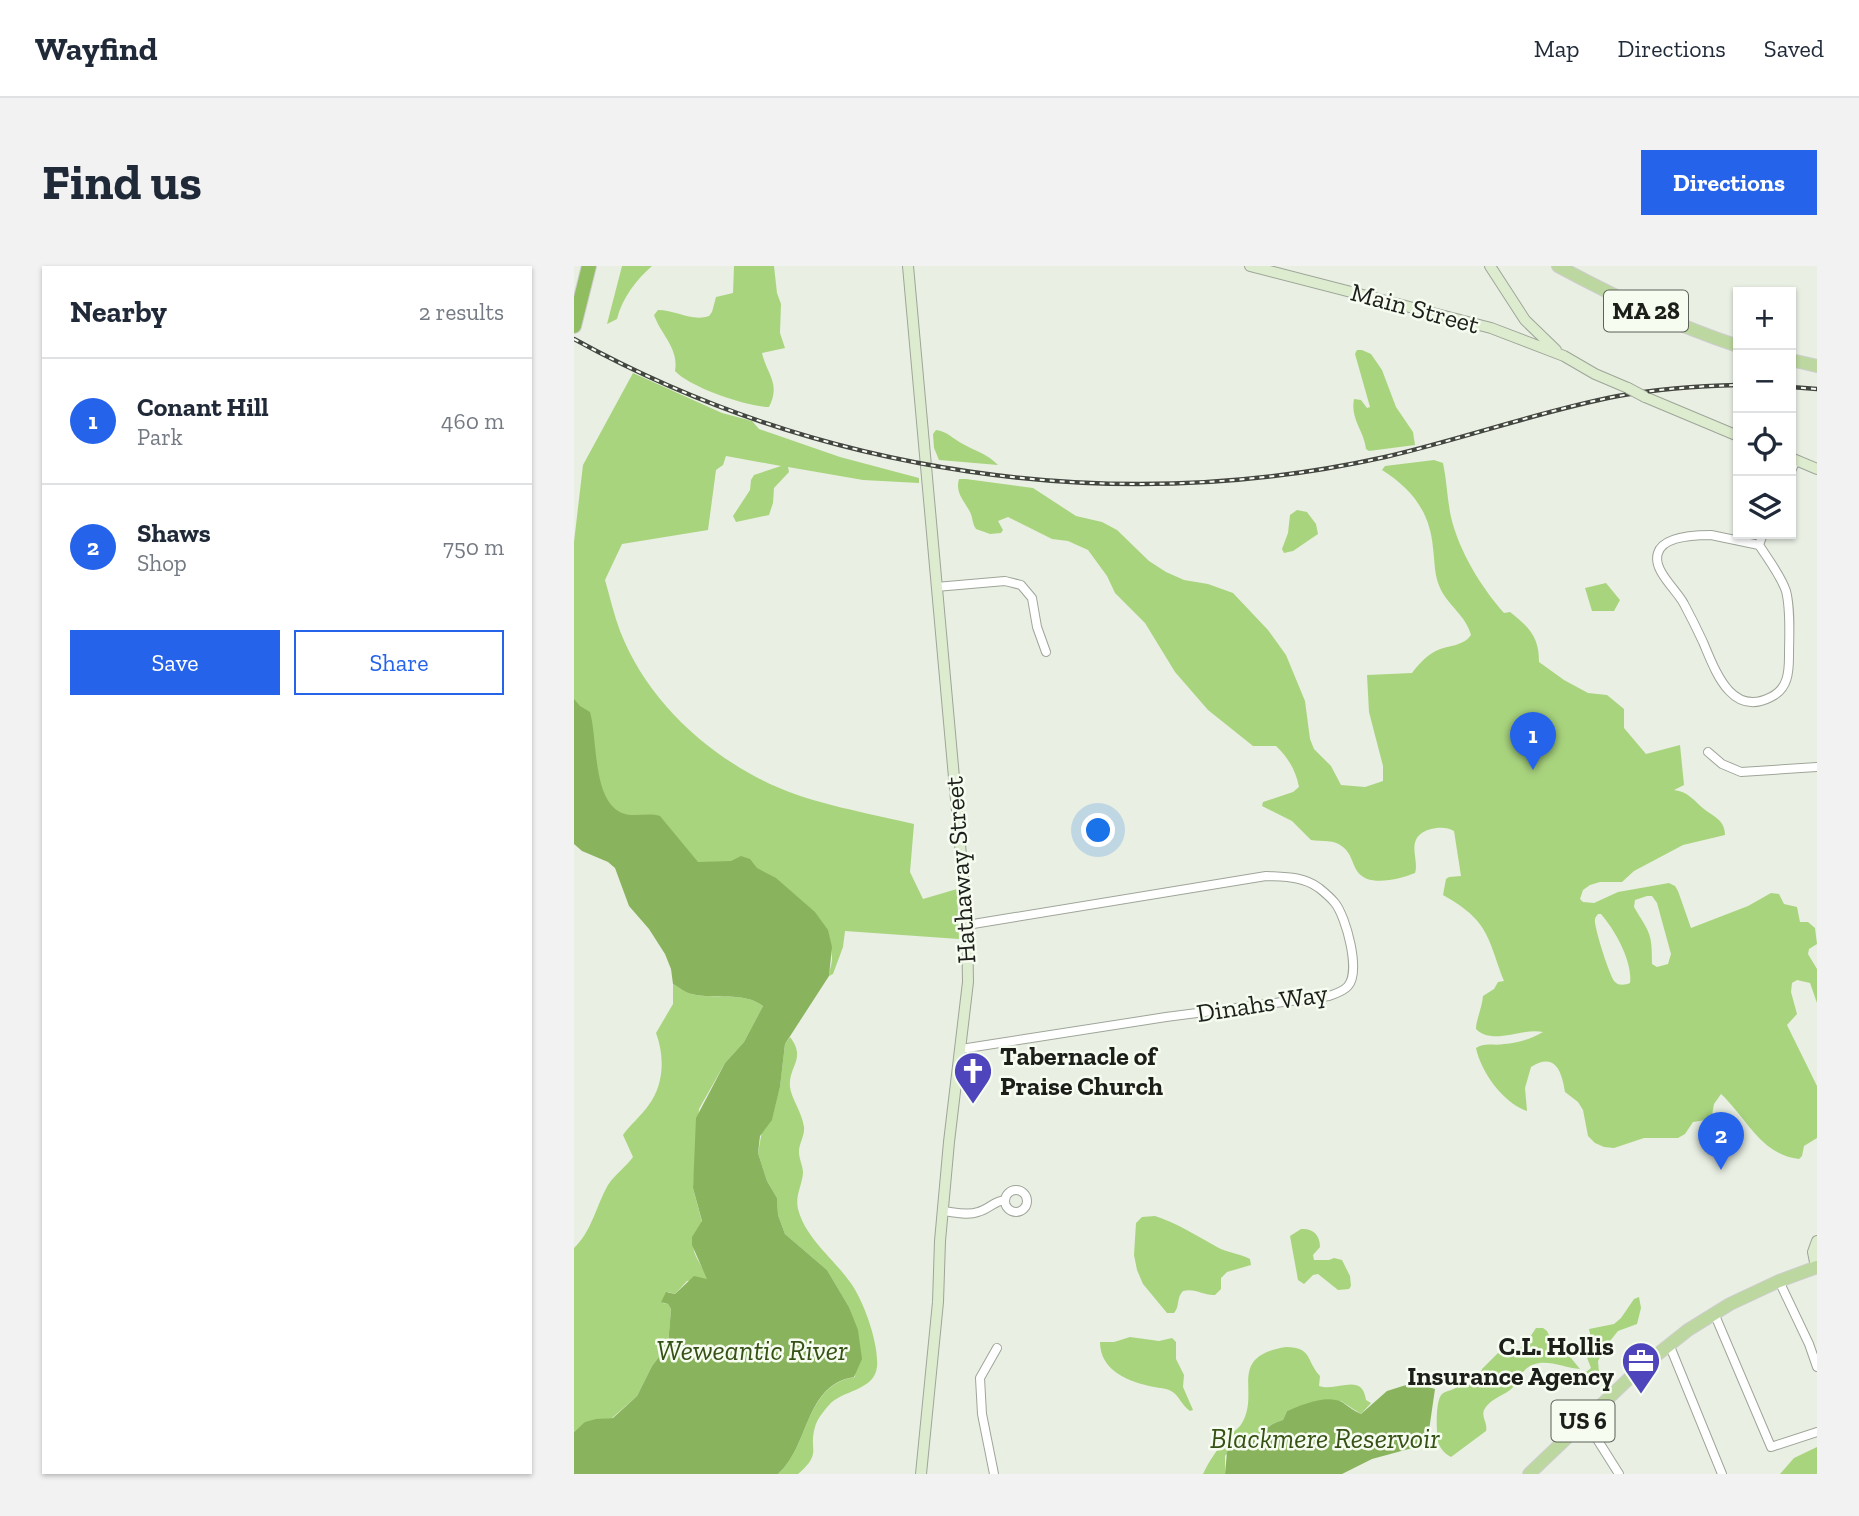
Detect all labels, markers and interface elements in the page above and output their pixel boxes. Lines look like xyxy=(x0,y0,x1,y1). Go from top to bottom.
text: Wayfind xyxy=(35,29,158,68)
text: Map xyxy=(1534,34,1580,63)
text: Directions xyxy=(1618,34,1726,63)
text: Saved xyxy=(1764,34,1824,63)
button: Directions xyxy=(1641,150,1817,215)
text: Find us xyxy=(42,153,202,212)
street label: Main Street xyxy=(1347,275,1483,341)
map controls xyxy=(1733,287,1796,539)
button: + xyxy=(1733,287,1796,350)
road number: MA 28 xyxy=(1604,291,1688,332)
text: Nearby xyxy=(70,294,167,330)
text: 2 results xyxy=(419,298,504,326)
button: − xyxy=(1733,350,1796,413)
text: Conant Hill xyxy=(137,391,269,423)
text: 1 xyxy=(88,407,98,435)
text: 460 m xyxy=(441,407,504,435)
button: locate xyxy=(1733,413,1796,476)
text: Park xyxy=(137,423,183,451)
button: layers xyxy=(1733,476,1796,539)
text: Shaws xyxy=(137,517,211,549)
text: 2 xyxy=(87,533,99,561)
text: 750 m xyxy=(443,533,504,561)
text: Shop xyxy=(137,549,187,577)
button: Save xyxy=(70,630,280,695)
button: Share xyxy=(294,630,504,695)
pin: 1 xyxy=(1510,712,1556,770)
street label: Hathaway Street xyxy=(937,775,982,964)
your location xyxy=(1081,813,1115,847)
street label: Dinahs Way xyxy=(1194,977,1331,1029)
place label: Tabernacle of Praise Church xyxy=(1000,1040,1163,1102)
church icon: Tabernacle of Praise Church xyxy=(952,1050,994,1105)
pin: 2 xyxy=(1698,1112,1744,1170)
place label: C.L. Hollis Insurance Agency xyxy=(1407,1330,1614,1392)
water label: Weweantic River xyxy=(656,1334,848,1367)
office icon: C.L. Hollis Insurance Agency xyxy=(1620,1340,1662,1395)
road number: US 6 xyxy=(1552,1400,1614,1442)
water label: Blackmere Reservoir xyxy=(1210,1422,1440,1455)

